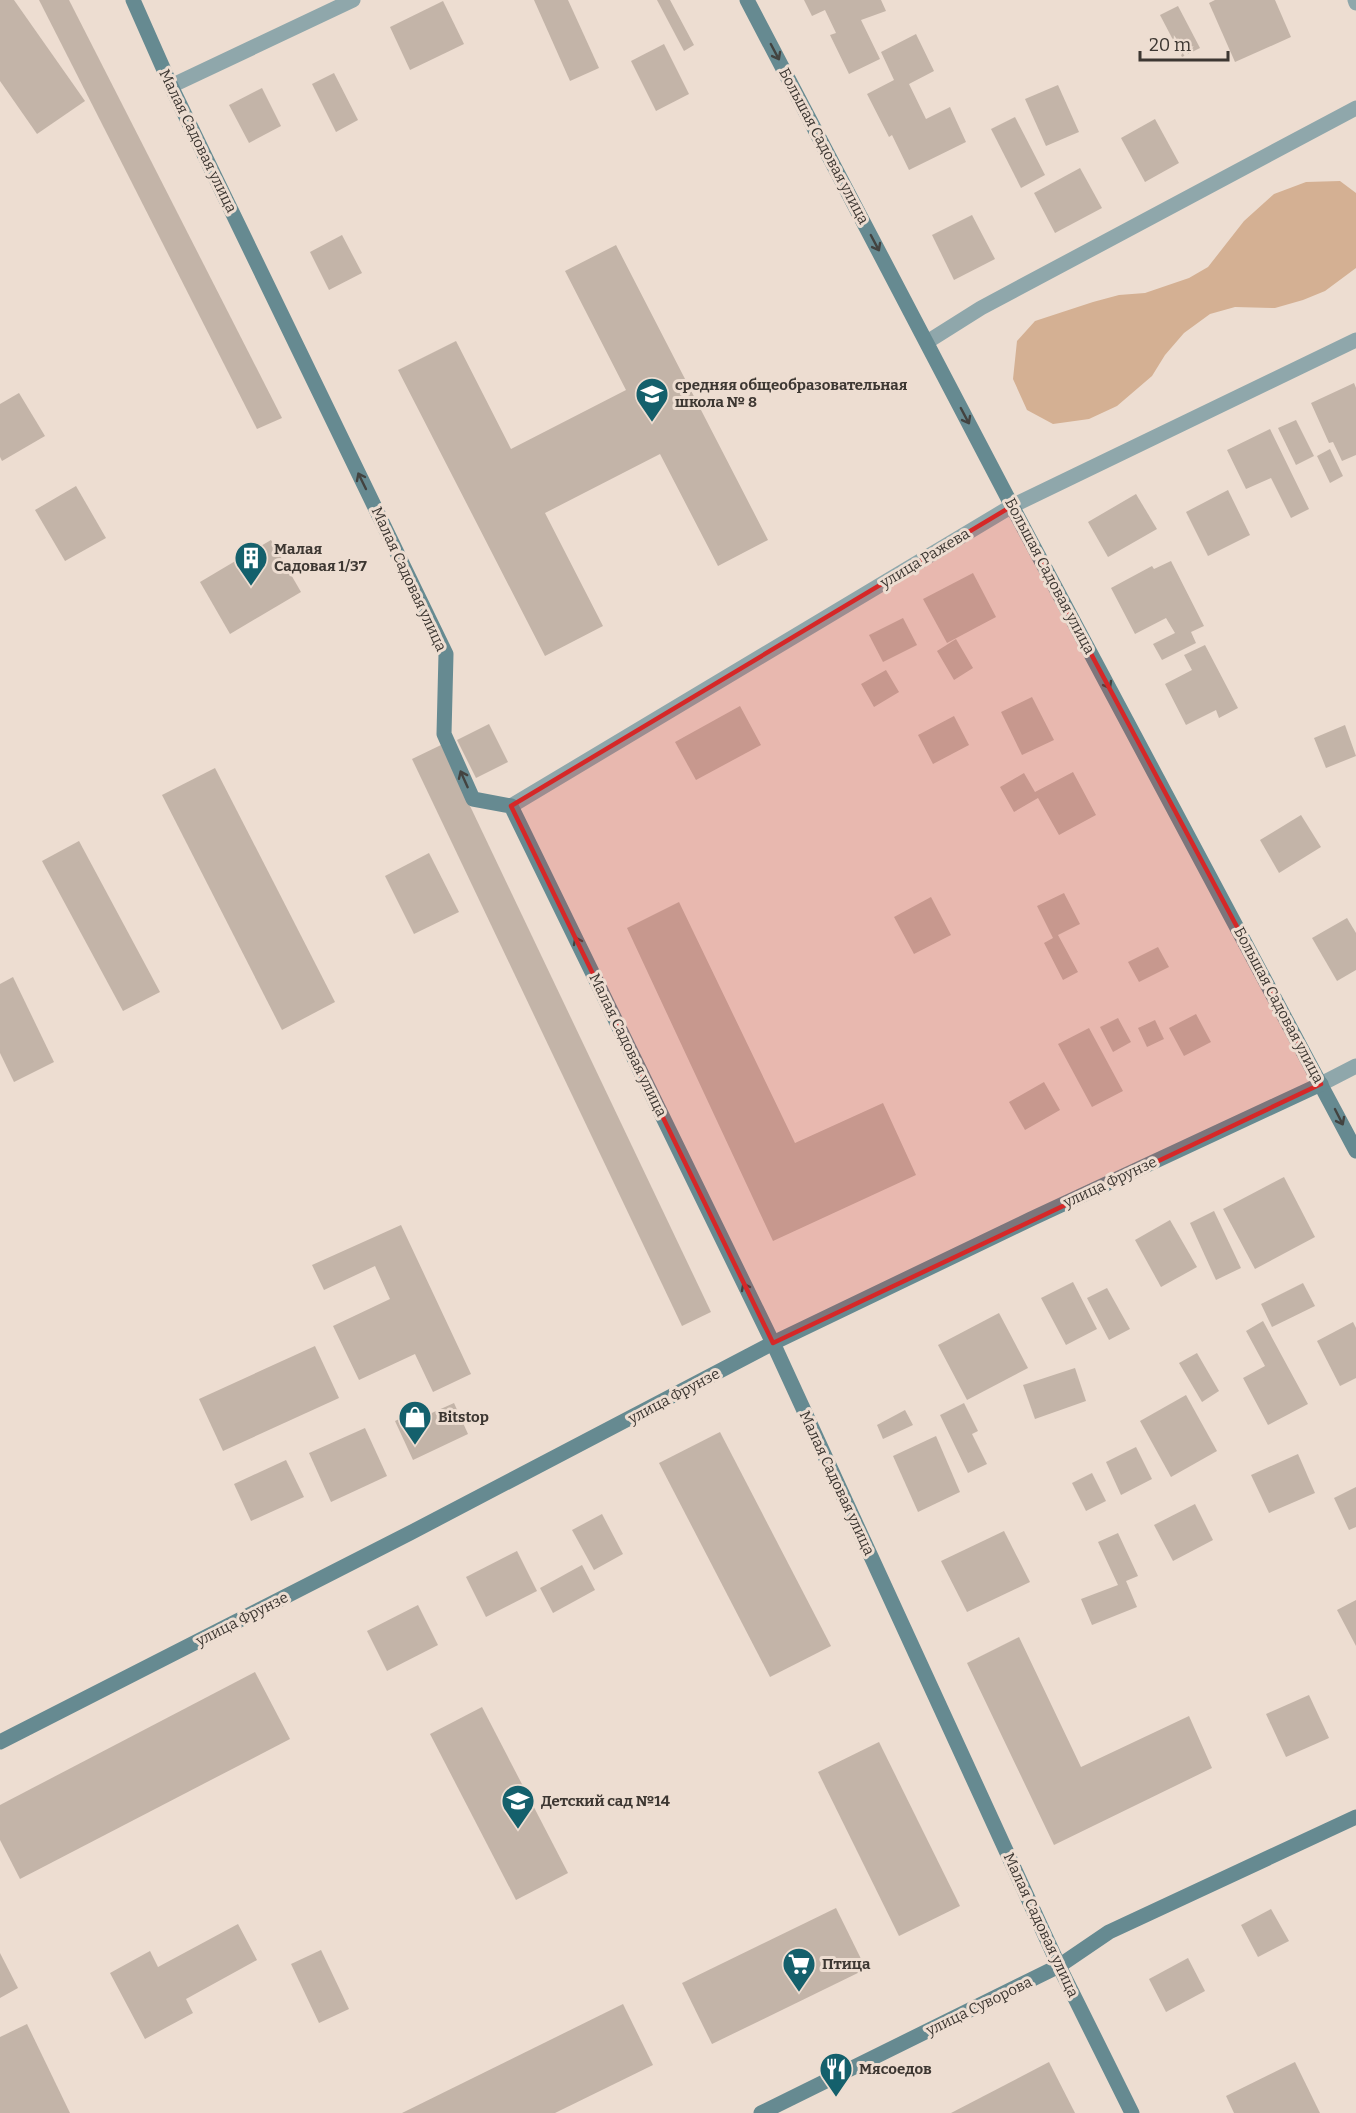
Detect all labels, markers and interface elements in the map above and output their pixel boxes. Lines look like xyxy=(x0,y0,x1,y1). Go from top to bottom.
scale bar xyxy=(1140,24,1228,62)
text: 20 m xyxy=(1149,34,1191,56)
one-way arrow xyxy=(769,43,781,61)
street label: Большая Садовая улица xyxy=(775,65,873,227)
street label: Малая Садовая улица xyxy=(155,66,241,216)
one-way arrow xyxy=(869,234,881,251)
school or university icon: средняя общеобразовательная школа № 8 xyxy=(634,376,670,423)
place label: средняя общеобразовательная школа № 8 xyxy=(675,376,908,411)
one-way arrow xyxy=(959,407,971,424)
one-way arrow xyxy=(356,473,368,491)
street label: Большая Садовая улица xyxy=(1001,495,1099,657)
street label: Малая Садовая улица xyxy=(368,504,450,654)
street label: улица Ражева xyxy=(876,524,973,592)
building icon: Малая Садовая 1/37 xyxy=(233,540,269,587)
place label: Малая Садовая 1/37 xyxy=(274,540,367,575)
one-way arrow xyxy=(1100,672,1112,689)
one-way arrow xyxy=(458,770,469,788)
street label: Большая Садовая улица xyxy=(1230,924,1328,1086)
one-way arrow xyxy=(573,937,584,955)
street label: Малая Садовая улица xyxy=(585,970,671,1120)
one-way arrow xyxy=(1334,1108,1345,1126)
street label: улица Фрунзе xyxy=(1060,1153,1160,1212)
one-way arrow xyxy=(741,1282,752,1300)
street label: улица Фрунзе xyxy=(624,1364,723,1428)
shop icon: Bitstop xyxy=(397,1399,433,1446)
place label: Bitstop xyxy=(438,1408,489,1426)
street label: Малая Садовая улица xyxy=(796,1408,878,1558)
street label: улица Фрунзе xyxy=(192,1588,291,1650)
school or university icon: Детский сад №14 xyxy=(500,1783,536,1830)
place label: Детский сад №14 xyxy=(541,1792,670,1810)
street label: Малая Садовая улица xyxy=(1000,1850,1082,2000)
supermarket icon: Птица xyxy=(781,1946,817,1993)
place label: Птица xyxy=(822,1955,871,1973)
street label: улица Суворова xyxy=(922,1973,1035,2040)
restaurant icon: Мясоедов xyxy=(818,2051,854,2098)
place label: Мясоедов xyxy=(859,2060,932,2078)

